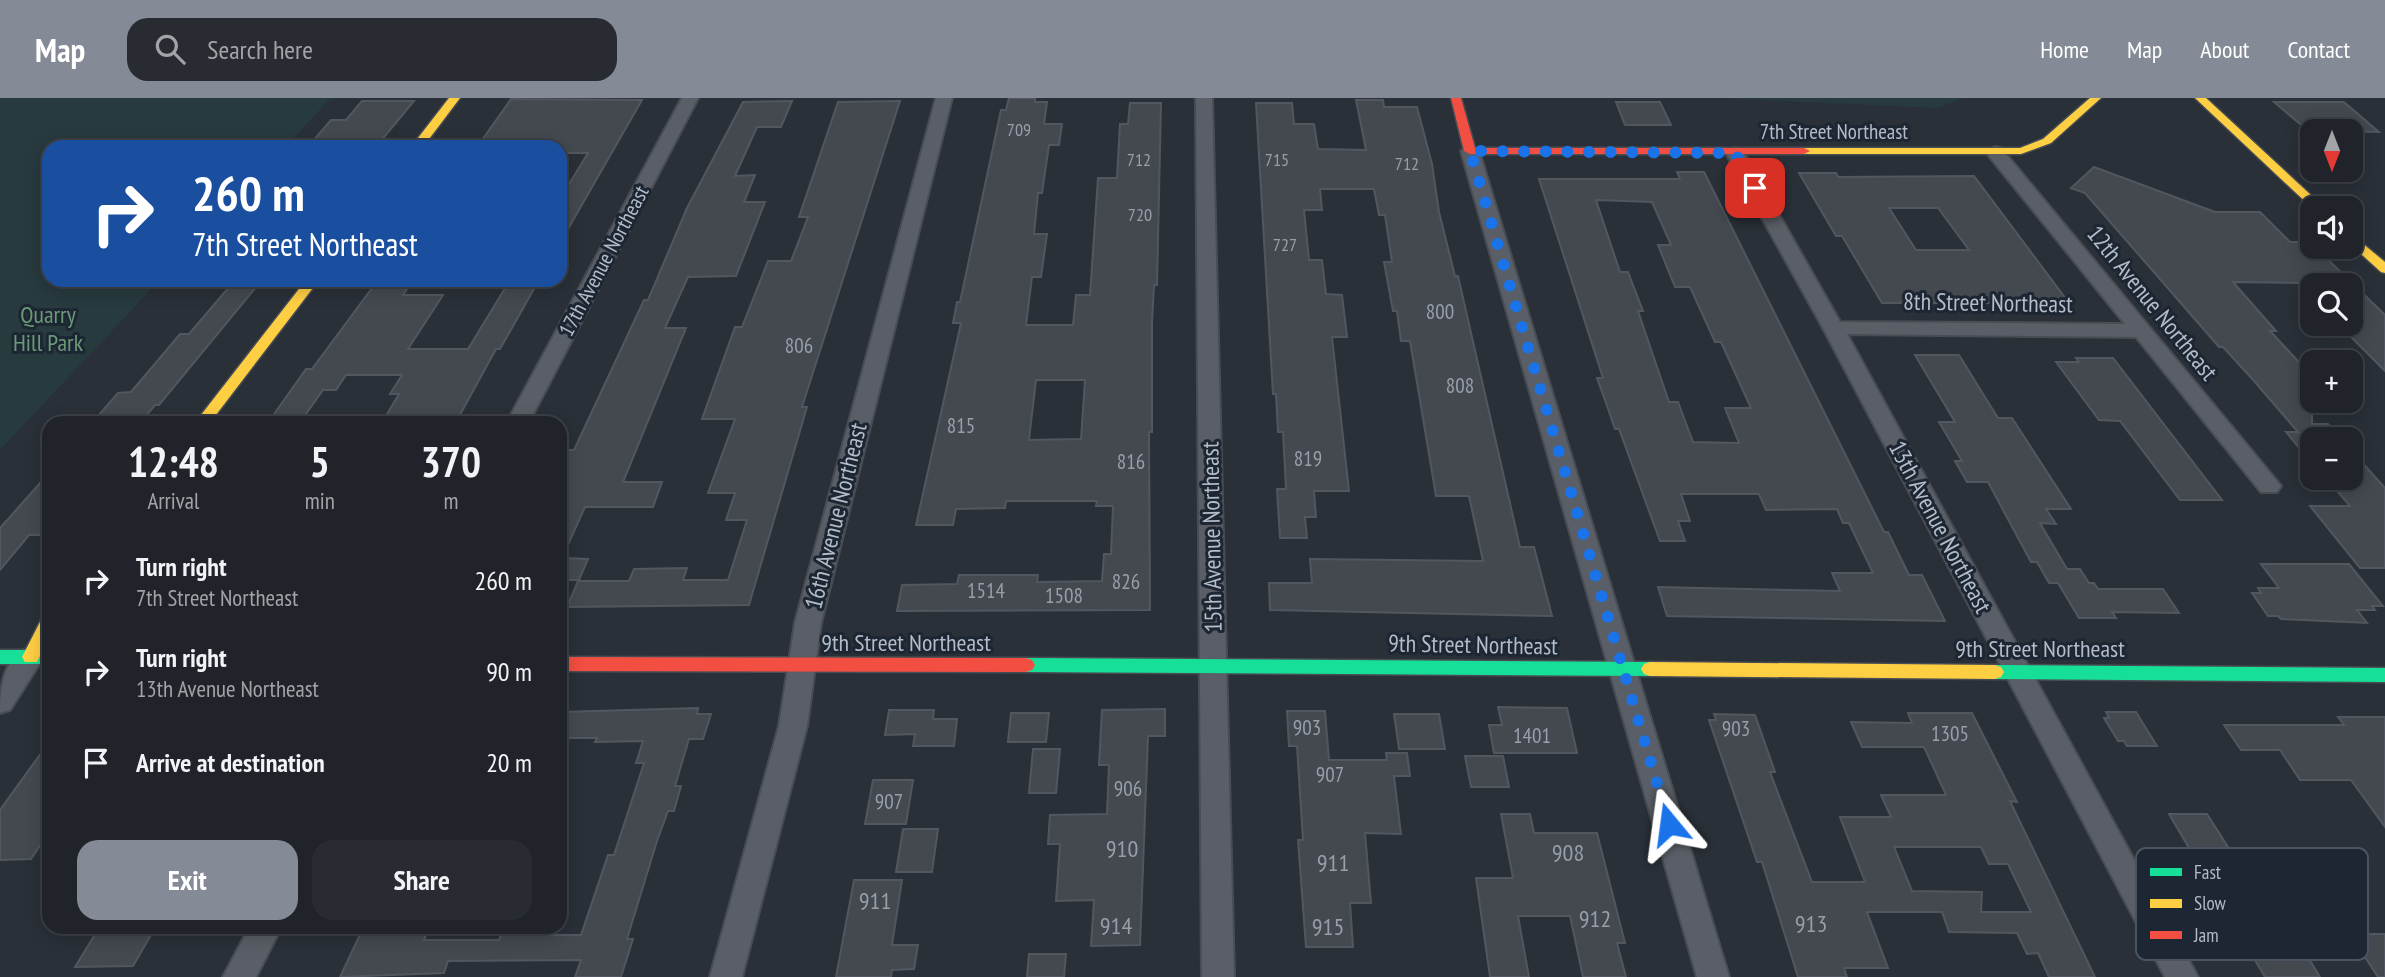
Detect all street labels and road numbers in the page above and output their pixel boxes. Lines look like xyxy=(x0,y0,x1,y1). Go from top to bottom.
street label: 7th Street Northeast xyxy=(1760,118,1908,145)
street label: 17th Avenue Northeast xyxy=(552,181,655,341)
street label: 12th Avenue Northeast xyxy=(2080,219,2225,387)
street label: 8th Street Northeast xyxy=(1903,286,2073,319)
street label: 16th Avenue Northeast xyxy=(797,419,874,612)
street label: 13th Avenue Northeast xyxy=(1882,435,1999,619)
street label: 15th Avenue Northeast xyxy=(1194,441,1229,633)
street label: 9th Street Northeast xyxy=(821,627,991,658)
street label: 9th Street Northeast xyxy=(1388,628,1558,661)
street label: 9th Street Northeast xyxy=(1955,633,2125,664)

